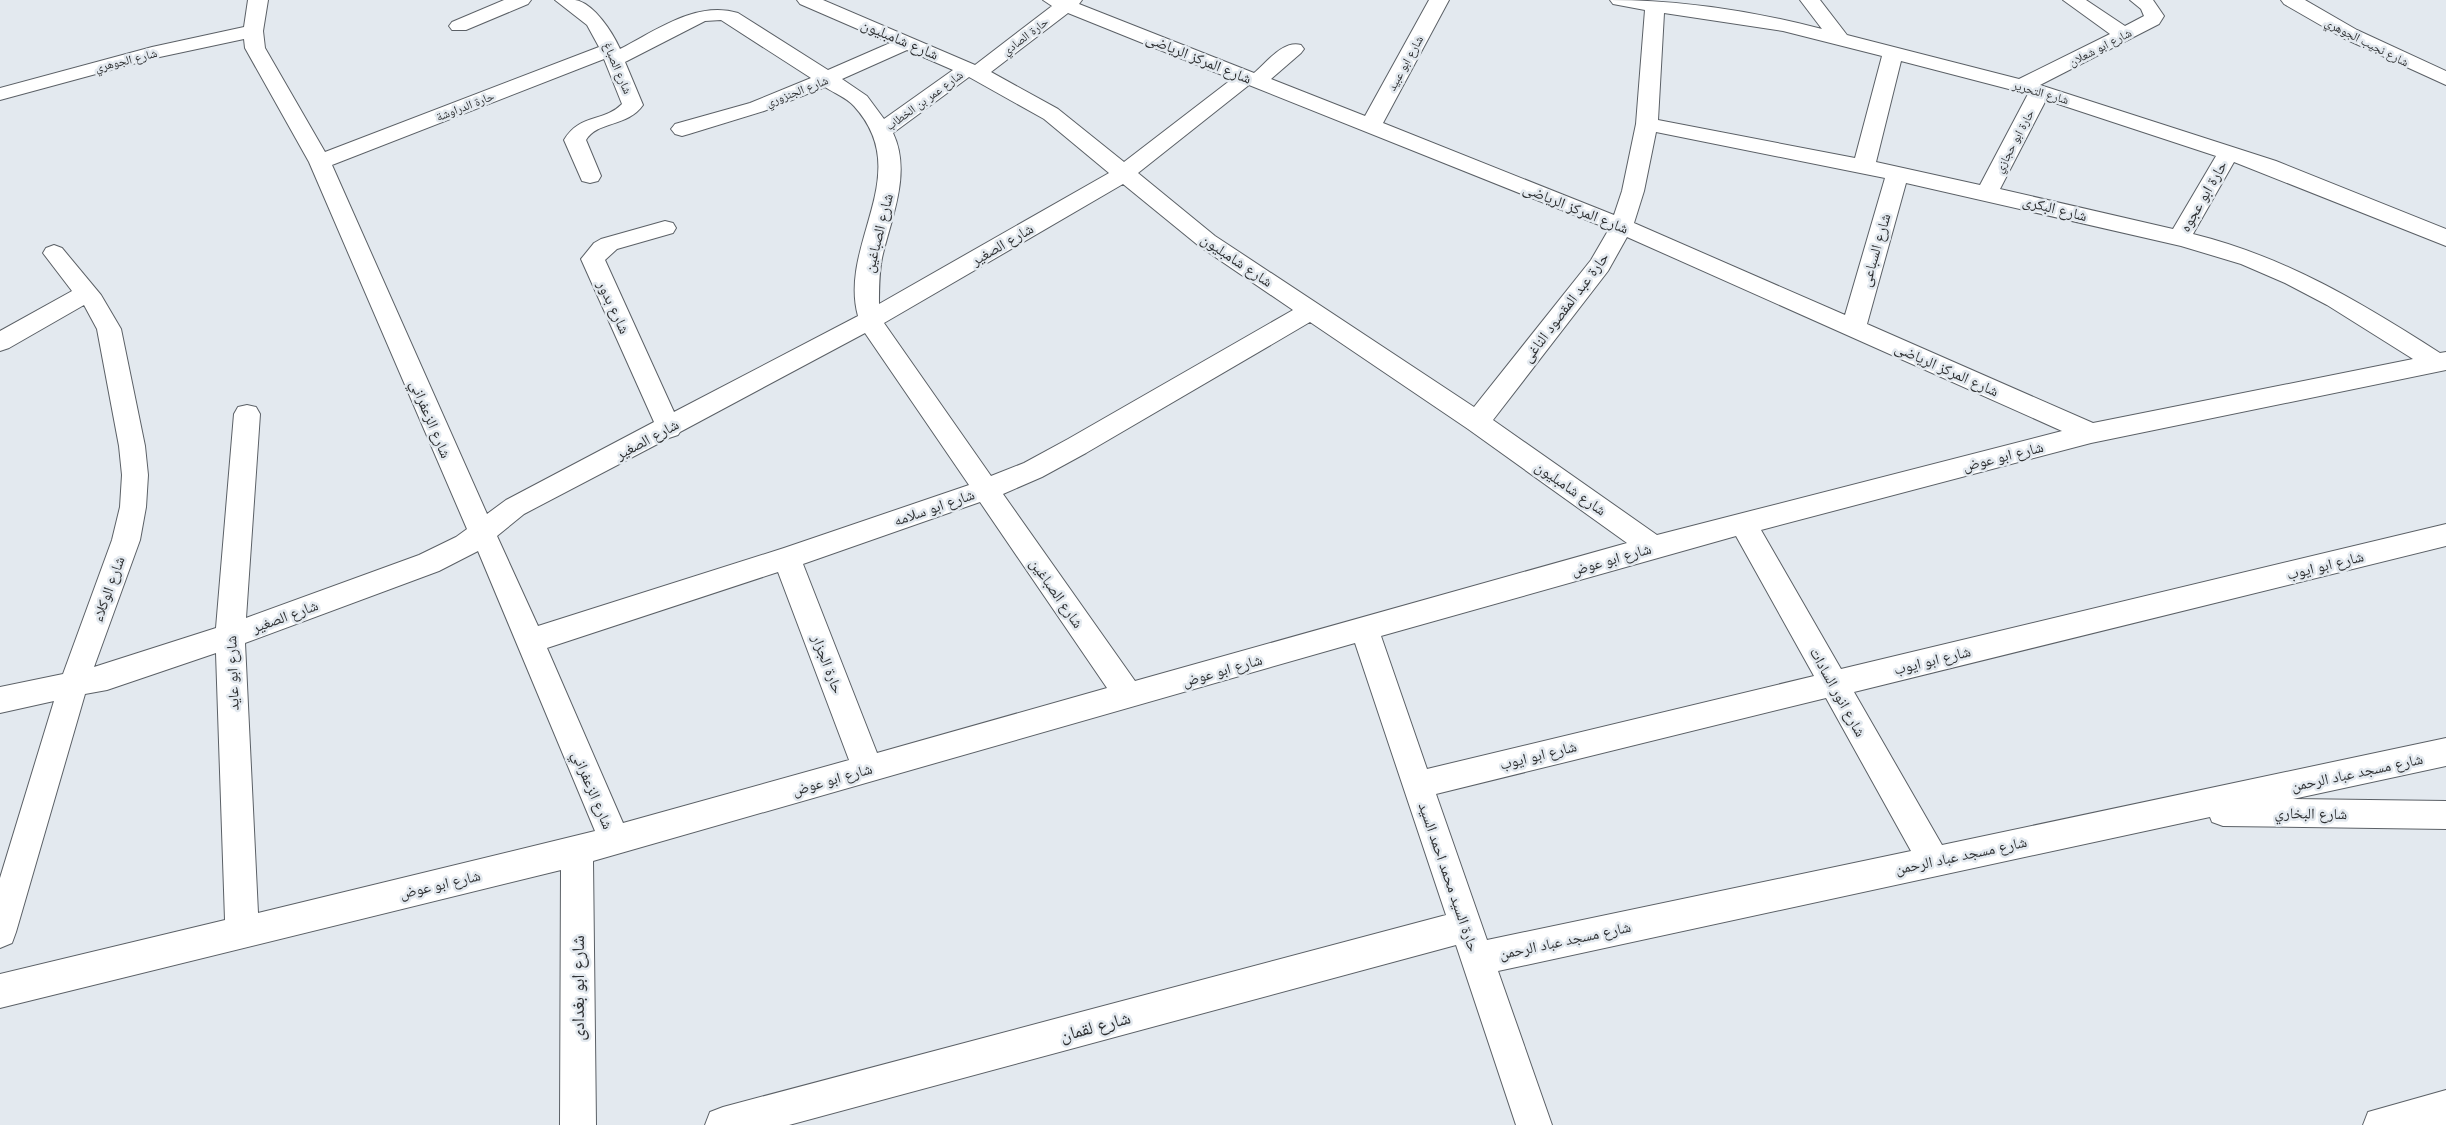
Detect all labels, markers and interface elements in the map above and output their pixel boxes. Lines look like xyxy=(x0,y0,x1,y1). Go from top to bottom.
street label: شارع شامبليون xyxy=(858,14,942,65)
street label: حارة الصادي xyxy=(999,14,1053,61)
street label: شارع نجيب الجوهري xyxy=(2321,14,2412,72)
street label: شارع ابو شعلان xyxy=(2066,25,2134,70)
street label: شارع المركز الرياضى xyxy=(1143,28,1255,89)
street label: شارع ابو عبيد xyxy=(1384,33,1427,94)
street label: شارع الصباغ xyxy=(600,40,636,97)
street label: شارع الجوهري xyxy=(93,45,159,78)
street label: شارع عمر بن الخطاب xyxy=(882,67,966,134)
street label: شارع الجنزوري xyxy=(764,72,831,113)
street label: شارع التحرير xyxy=(2010,77,2071,108)
street label: حارة الدراوشة xyxy=(434,88,496,124)
street label: حارة ابو حجازي xyxy=(1991,107,2040,177)
street label: حارة ابو عجوه xyxy=(2175,157,2231,235)
street label: شارع المركز الرياضى xyxy=(1520,178,1632,239)
street label: شارع الصباغين xyxy=(859,191,898,275)
street label: شارع البكرى xyxy=(2020,191,2089,226)
street label: شارع السباعى xyxy=(1855,211,1896,289)
street label: شارع الصغير xyxy=(967,219,1037,271)
street label: شارع شامبليون xyxy=(1197,229,1277,292)
street label: حارة عبد المقصود الناغى xyxy=(1517,248,1614,366)
street label: شارع بدور xyxy=(592,276,635,337)
street label: شارع المركز الرياضى xyxy=(1892,338,2002,401)
street label: شارع الزعفراني xyxy=(403,377,456,462)
street label: شارع الصغير xyxy=(611,414,682,465)
street label: شارع ابو عوض xyxy=(1961,437,2046,476)
street label: شارع شامبليون xyxy=(1531,457,1610,520)
street label: شارع ابو سلامه xyxy=(891,484,977,531)
street label: شارع ابو عوض xyxy=(1569,538,1654,580)
street label: شارع ابو ايوب xyxy=(2284,546,2366,585)
street label: شارع الوكلاء xyxy=(87,554,130,625)
street label: شارع الصباغين xyxy=(1025,554,1088,632)
street label: شارع الصغير xyxy=(249,595,321,638)
street label: حارة الجزار xyxy=(808,631,848,697)
street label: شارع ابو عايد xyxy=(221,635,244,711)
street label: شارع ابو ايوب xyxy=(1891,641,1973,680)
street label: شارع انور السادات xyxy=(1805,644,1870,741)
street label: شارع ابو عوض xyxy=(1180,649,1265,691)
street label: شارع ابو ايوب xyxy=(1497,736,1579,775)
street label: شارع الزعفراني xyxy=(565,748,618,833)
street label: شارع مسجد عباد الرحمن xyxy=(2290,749,2425,796)
street label: شارع ابو عوض xyxy=(790,758,875,800)
street label: حارة السيد محمد احمد السيد xyxy=(1415,800,1484,955)
street label: شارع البخاري xyxy=(2274,803,2348,826)
street label: شارع مسجد عباد الرحمن xyxy=(1894,832,2029,879)
street label: شارع ابو عوض xyxy=(398,865,483,904)
street label: شارع مسجد عباد الرحمن xyxy=(1498,917,1633,964)
street label: شارع ابو بغدادى xyxy=(566,935,589,1041)
street label: شارع لقمان xyxy=(1057,1006,1133,1046)

